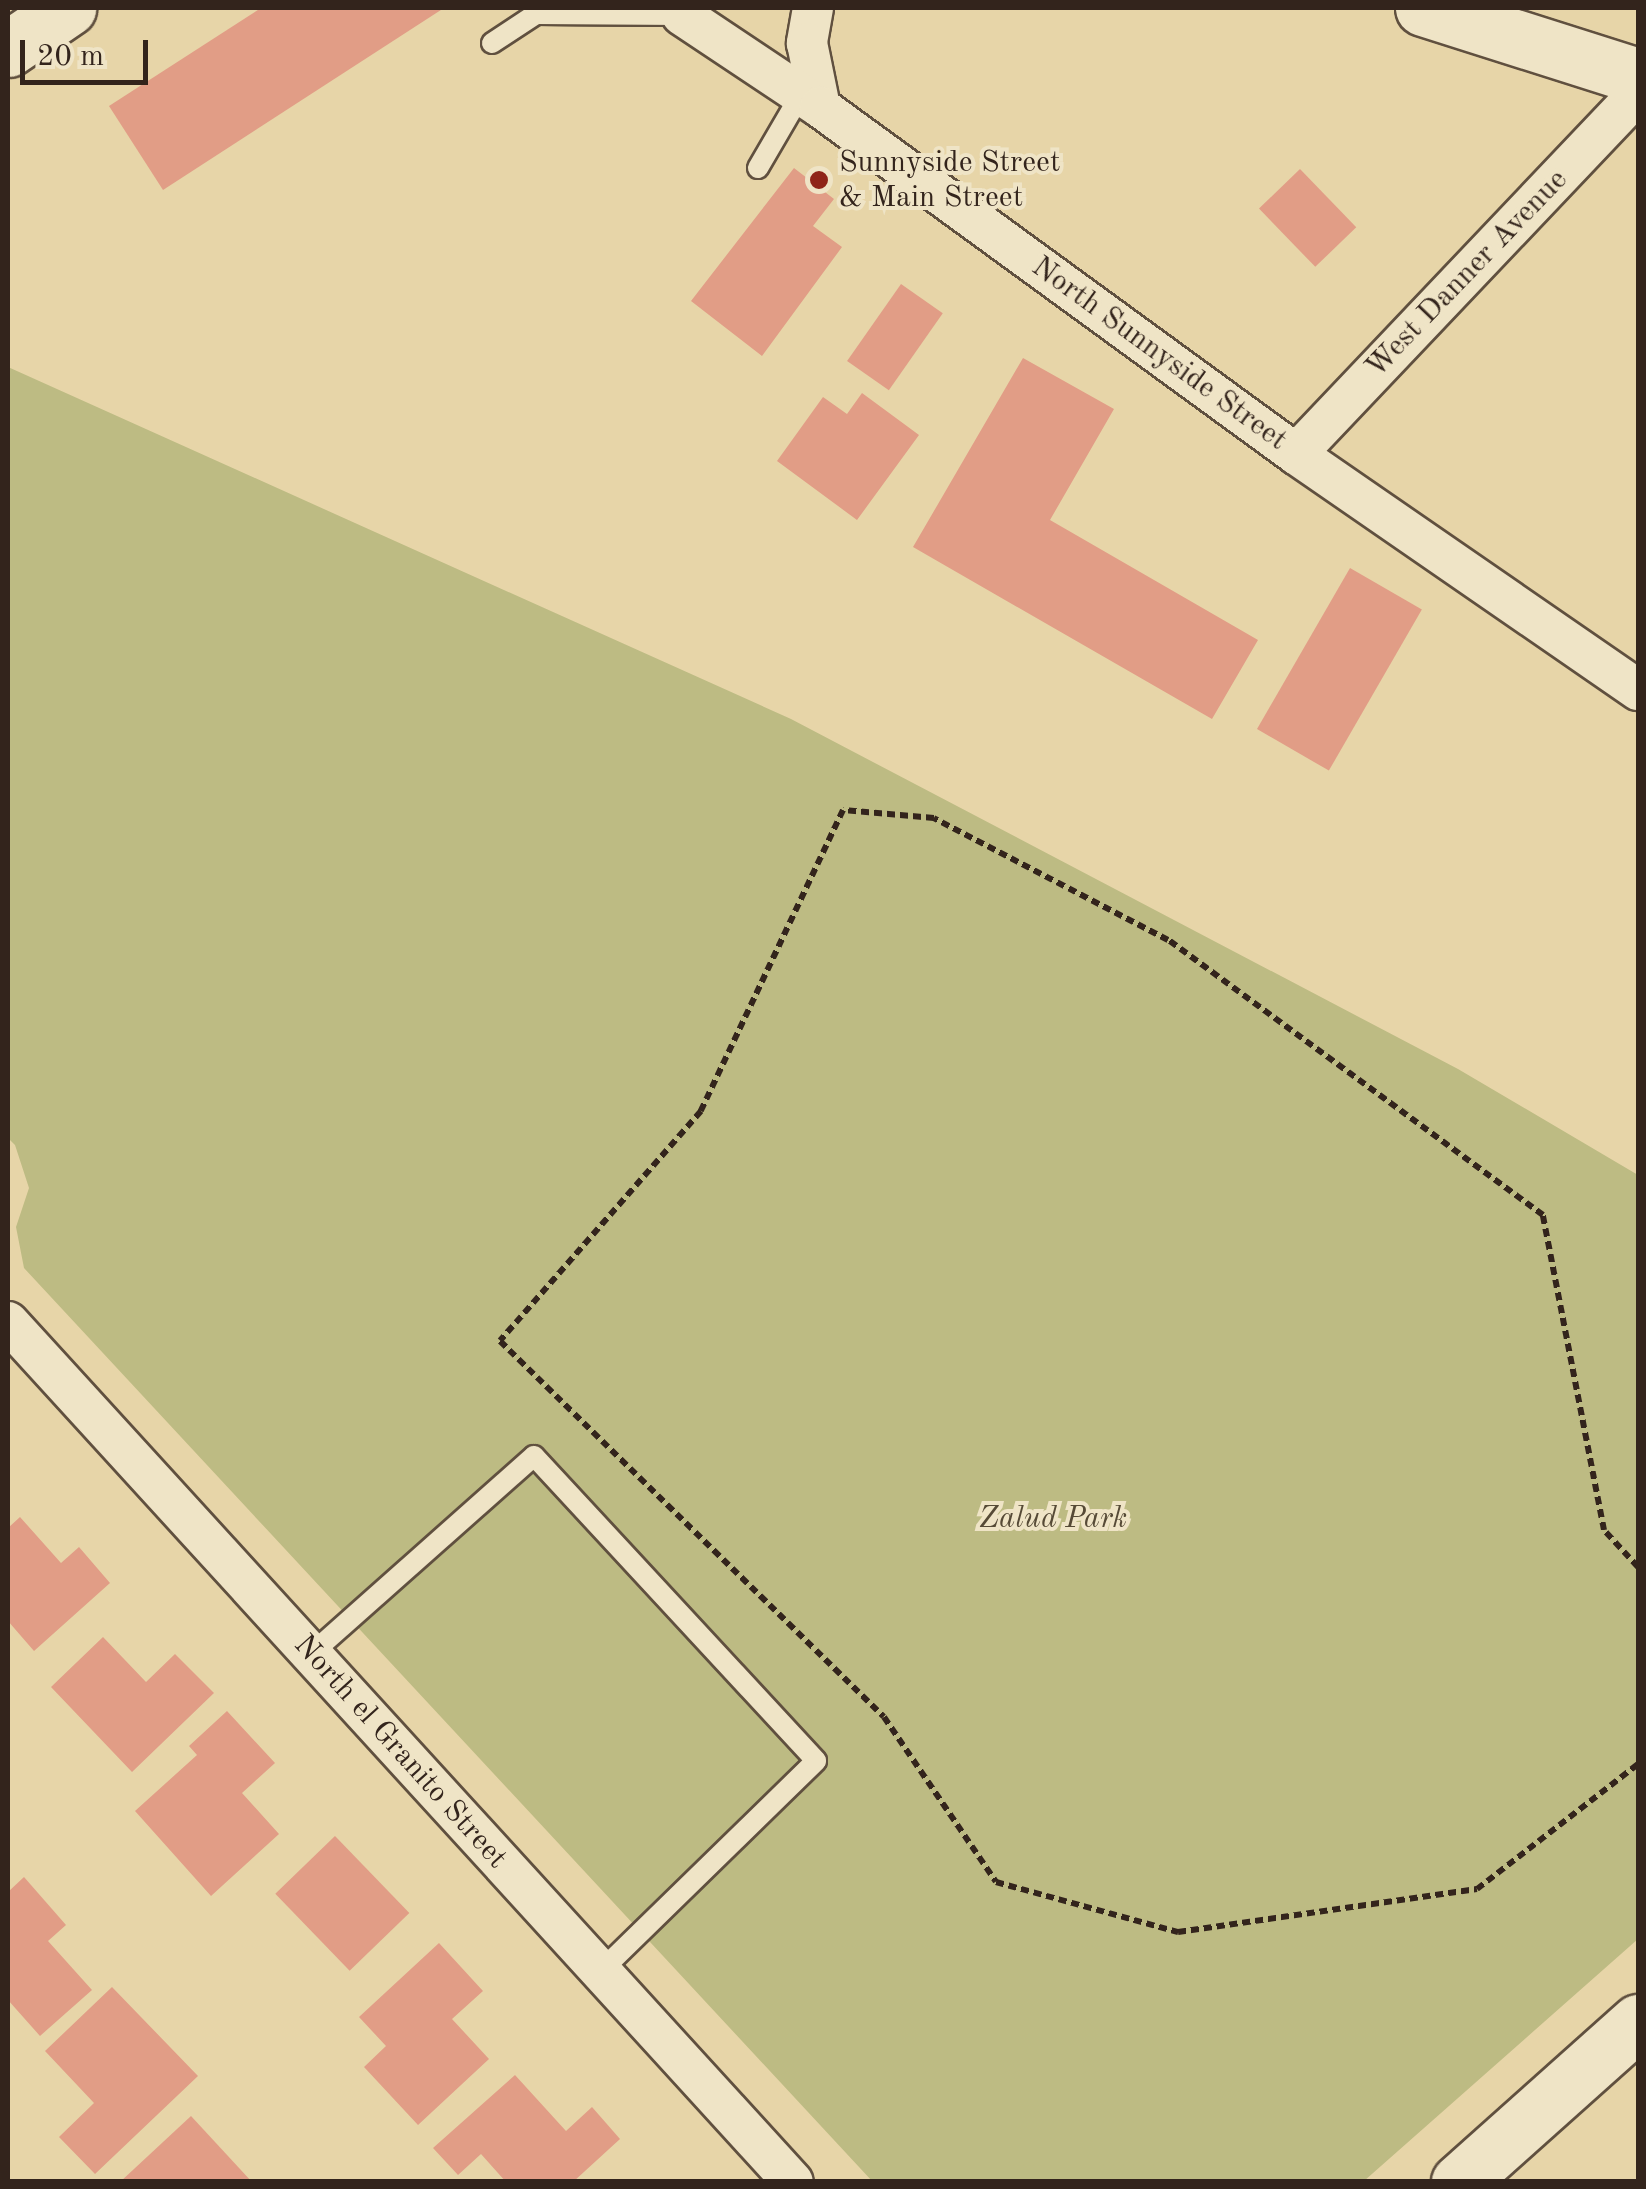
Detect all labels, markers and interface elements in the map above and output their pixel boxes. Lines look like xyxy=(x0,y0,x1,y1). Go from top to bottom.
scale bar xyxy=(25,20,152,82)
text: 20 m xyxy=(37,42,104,72)
place label: Sunnyside Street & Main Street xyxy=(839,145,1060,216)
street label: West Danner Avenue xyxy=(1358,162,1576,386)
marker: Sunnyside Street & Main Street xyxy=(808,169,830,191)
street label: North Sunnyside Street xyxy=(1024,249,1294,459)
park label: Zalud Park xyxy=(979,1501,1127,1537)
street label: North el Granito Street xyxy=(286,1628,514,1876)

